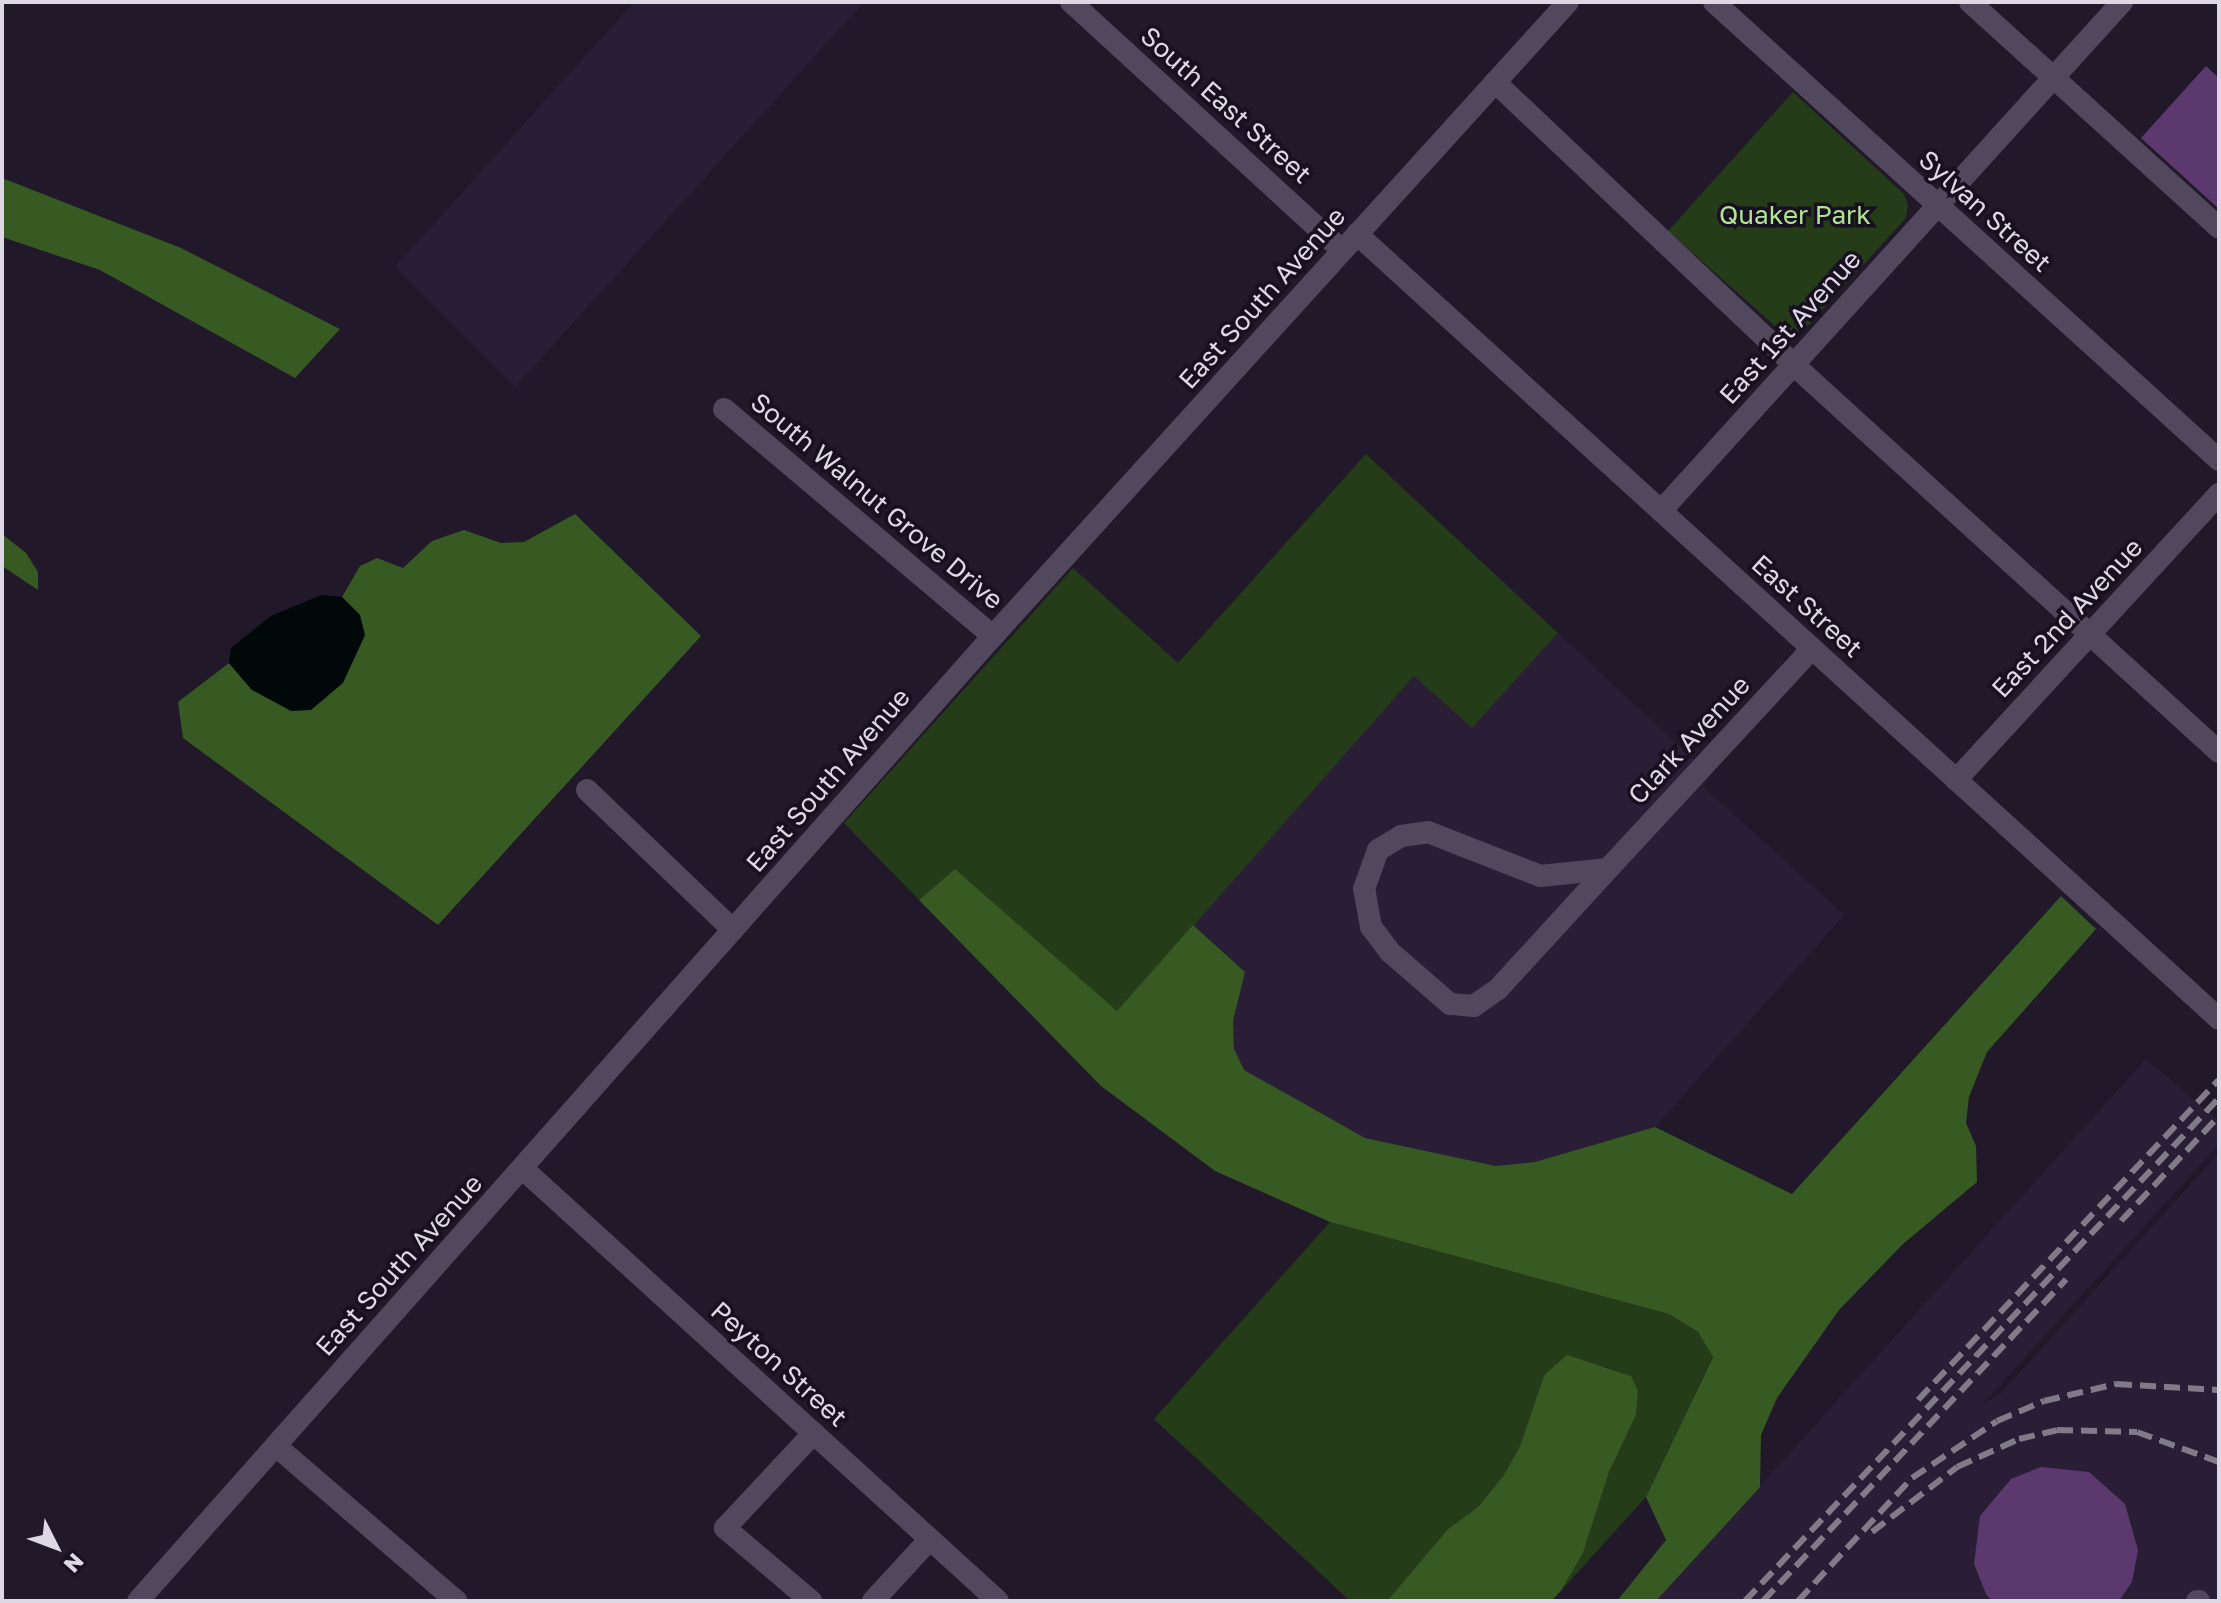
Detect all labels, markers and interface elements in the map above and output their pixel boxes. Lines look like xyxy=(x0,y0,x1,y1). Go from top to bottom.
street label: South East Street xyxy=(1134,20,1318,190)
street label: Sylvan Street xyxy=(1913,144,2057,278)
park label: Quaker Park xyxy=(1719,199,1871,231)
street label: East South Avenue xyxy=(1172,201,1352,395)
street label: East 1st Avenue xyxy=(1713,244,1867,410)
street label: South Walnut Grove Drive xyxy=(745,386,1009,616)
street label: East 2nd Avenue xyxy=(1985,532,2149,704)
street label: East Street xyxy=(1745,548,1869,664)
street label: Clark Avenue xyxy=(1622,669,1756,811)
street label: East South Avenue xyxy=(740,682,916,878)
street label: East South Avenue xyxy=(309,1168,489,1362)
street label: Peyton Street xyxy=(705,1295,853,1433)
north arrow xyxy=(16,1507,96,1587)
text: N xyxy=(59,1548,90,1579)

